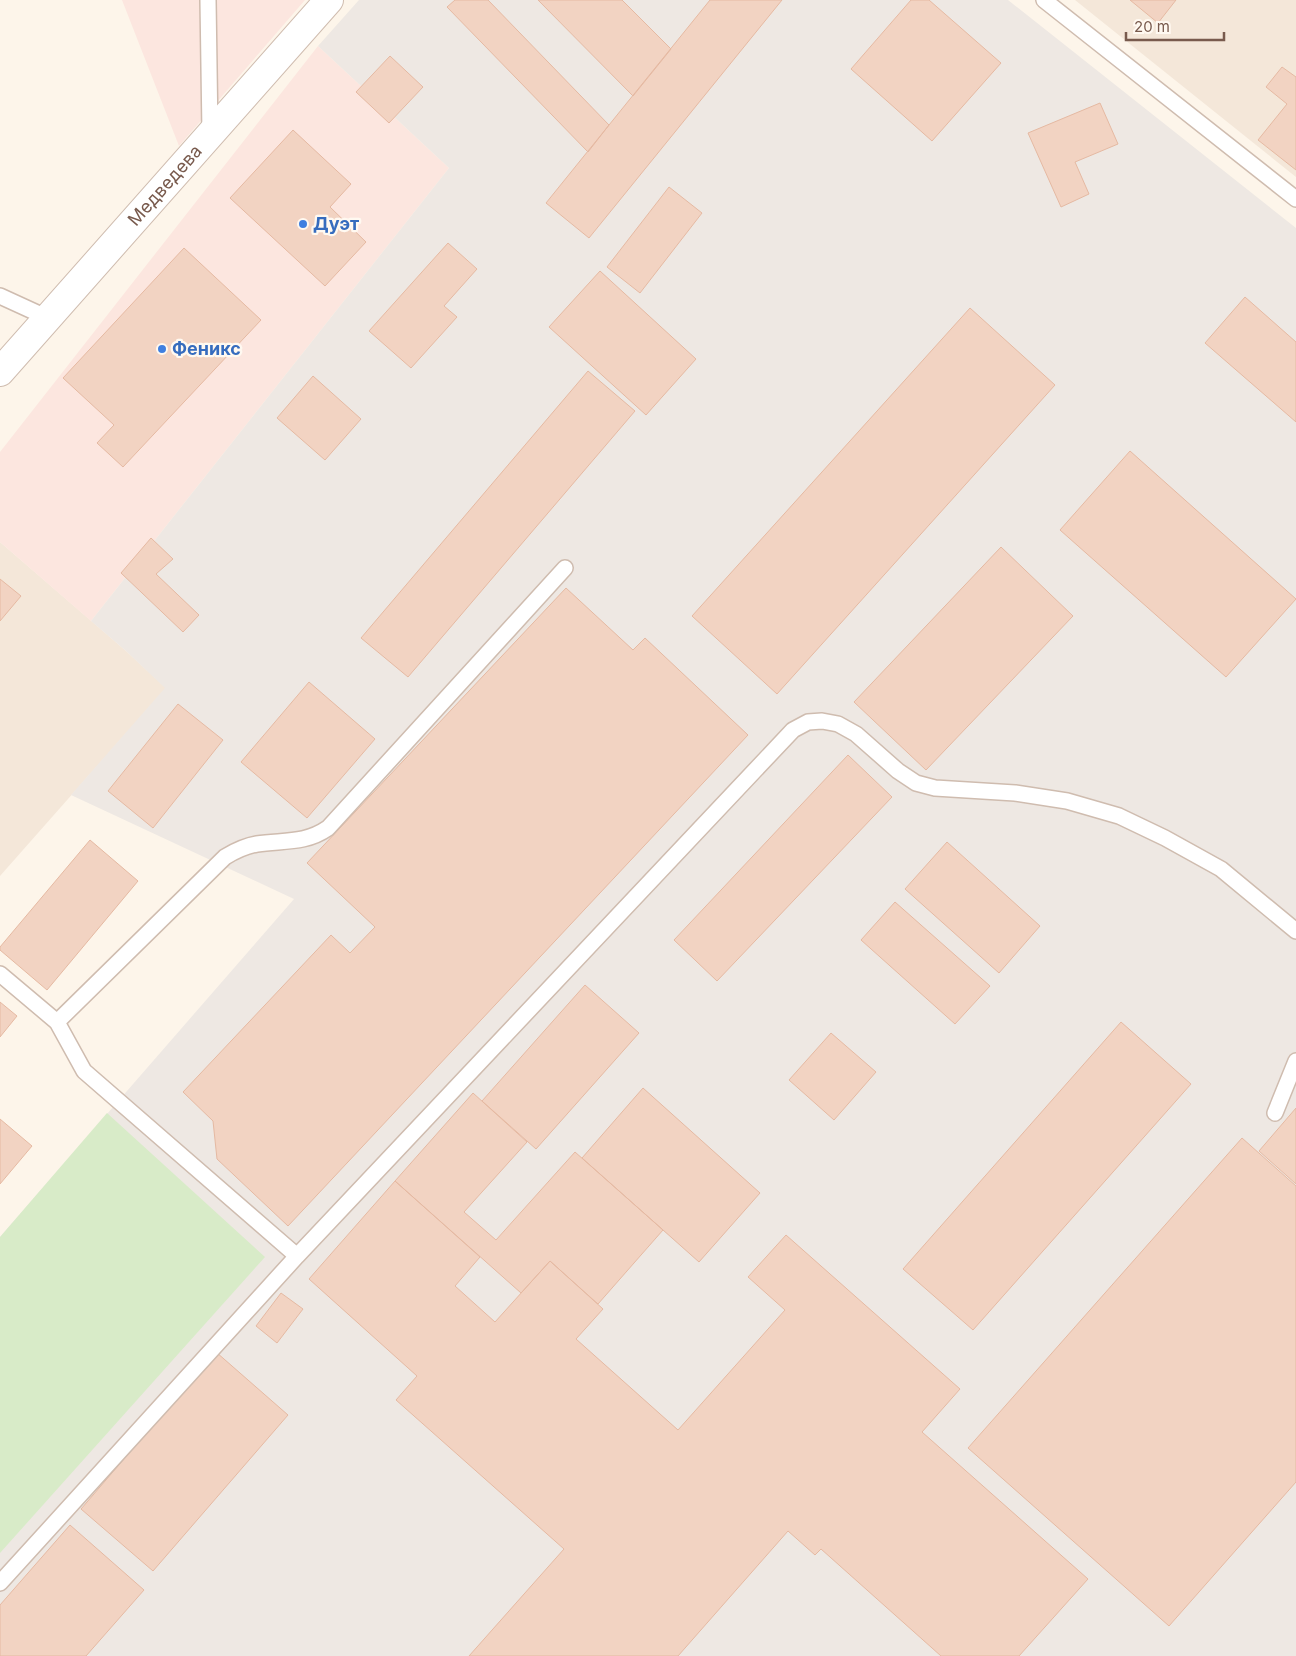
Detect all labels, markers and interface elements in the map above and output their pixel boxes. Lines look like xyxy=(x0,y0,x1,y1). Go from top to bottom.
scale bar xyxy=(1126,10,1224,42)
text: 20 m xyxy=(1134,17,1170,36)
street label: Медведева xyxy=(123,140,206,230)
place label: Дуэт xyxy=(313,213,359,234)
marker: Дуэт xyxy=(297,218,309,230)
place label: Феникс xyxy=(172,338,241,359)
marker: Феникс xyxy=(156,343,168,355)

